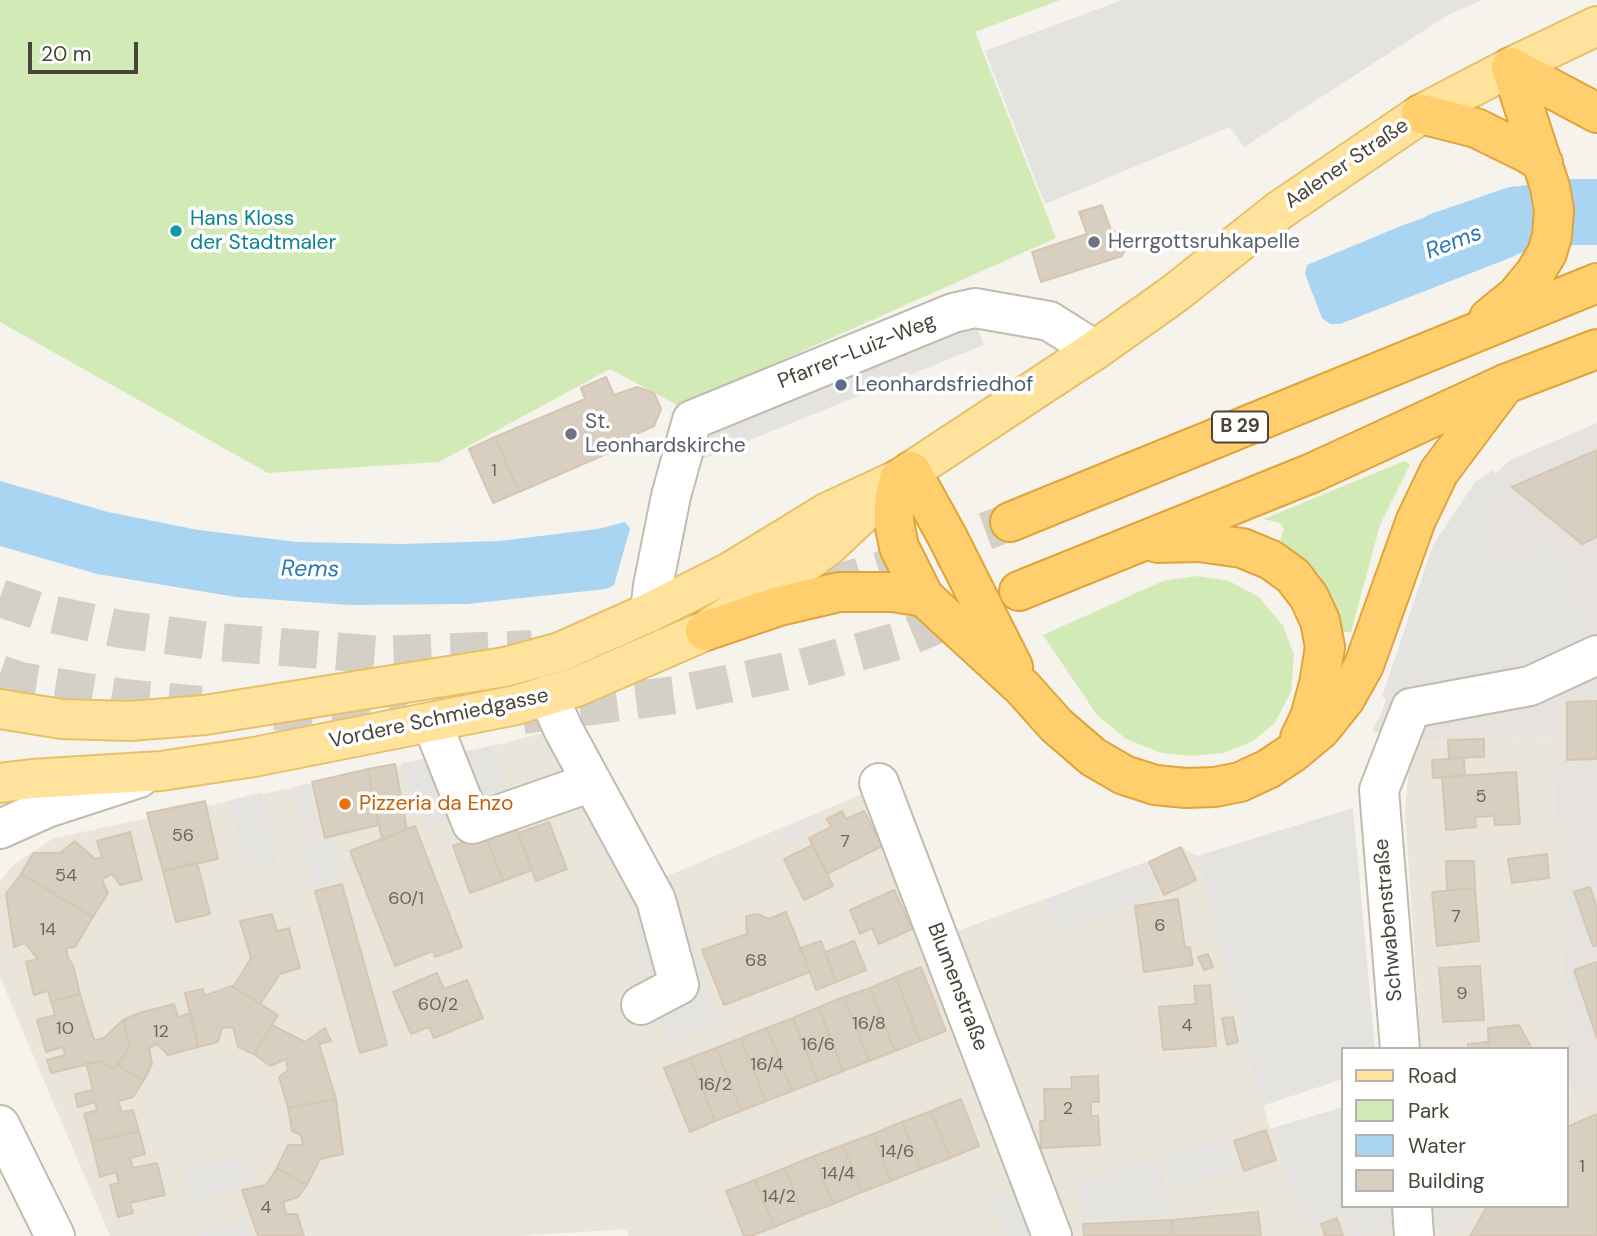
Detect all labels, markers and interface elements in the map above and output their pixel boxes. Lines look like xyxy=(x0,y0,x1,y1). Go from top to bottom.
scale bar xyxy=(32,28,142,72)
text: 20 m xyxy=(41,40,92,68)
street label: Aalener Straße xyxy=(1280,113,1414,215)
place label: Hans Kloss der Stadtmaler xyxy=(190,206,336,256)
water label: Rems xyxy=(1422,220,1486,266)
marker: Hans Kloss der Stadtmaler xyxy=(168,223,184,239)
place label: Herrgottsruhkapelle xyxy=(1108,229,1300,255)
marker: Herrgottsruhkapelle xyxy=(1086,234,1102,250)
street label: Pfarrer-Luiz-Weg xyxy=(775,309,939,395)
place label: Leonhardsfriedhof xyxy=(855,372,1033,398)
marker: Leonhardsfriedhof xyxy=(833,377,849,393)
place label: St. Leonhardskirche xyxy=(585,409,746,459)
road number: B 29 xyxy=(1212,412,1268,442)
marker: St. Leonhardskirche xyxy=(563,426,579,442)
house number: 1 xyxy=(491,460,497,482)
water label: Rems xyxy=(281,556,339,584)
street label: Vordere Schmiedgasse xyxy=(327,683,551,755)
house number: 5 xyxy=(1476,786,1486,808)
place label: Pizzeria da Enzo xyxy=(359,791,513,817)
marker: Pizzeria da Enzo xyxy=(337,796,353,812)
house number: 56 xyxy=(172,825,194,847)
house number: 7 xyxy=(840,831,850,853)
street label: Schwabenstraße xyxy=(1369,837,1409,1003)
house number: 54 xyxy=(55,865,77,887)
house number: 60/1 xyxy=(388,888,424,910)
house number: 7 xyxy=(1451,906,1461,928)
house number: 6 xyxy=(1154,915,1166,937)
house number: 14 xyxy=(40,919,56,941)
street label: Blumenstraße xyxy=(921,919,993,1055)
house number: 68 xyxy=(745,950,767,972)
house number: 9 xyxy=(1456,983,1468,1005)
house number: 60/2 xyxy=(418,994,458,1016)
house number: 16/8 xyxy=(852,1013,886,1035)
house number: 4 xyxy=(1182,1015,1192,1037)
house number: 10 xyxy=(56,1018,74,1040)
house number: 12 xyxy=(153,1021,169,1043)
house number: 16/6 xyxy=(801,1034,835,1056)
legend xyxy=(1342,1047,1569,1208)
house number: 16/4 xyxy=(751,1054,783,1076)
text: Road xyxy=(1408,1062,1457,1090)
house number: 16/2 xyxy=(698,1074,732,1096)
text: Park xyxy=(1408,1097,1449,1125)
house number: 2 xyxy=(1063,1098,1073,1120)
text: Water xyxy=(1408,1132,1466,1160)
house number: 14/6 xyxy=(880,1141,914,1163)
house number: 1 xyxy=(1579,1156,1585,1178)
house number: 14/4 xyxy=(821,1163,855,1185)
text: Building xyxy=(1408,1167,1484,1195)
house number: 14/2 xyxy=(762,1186,796,1208)
house number: 4 xyxy=(261,1197,271,1219)

